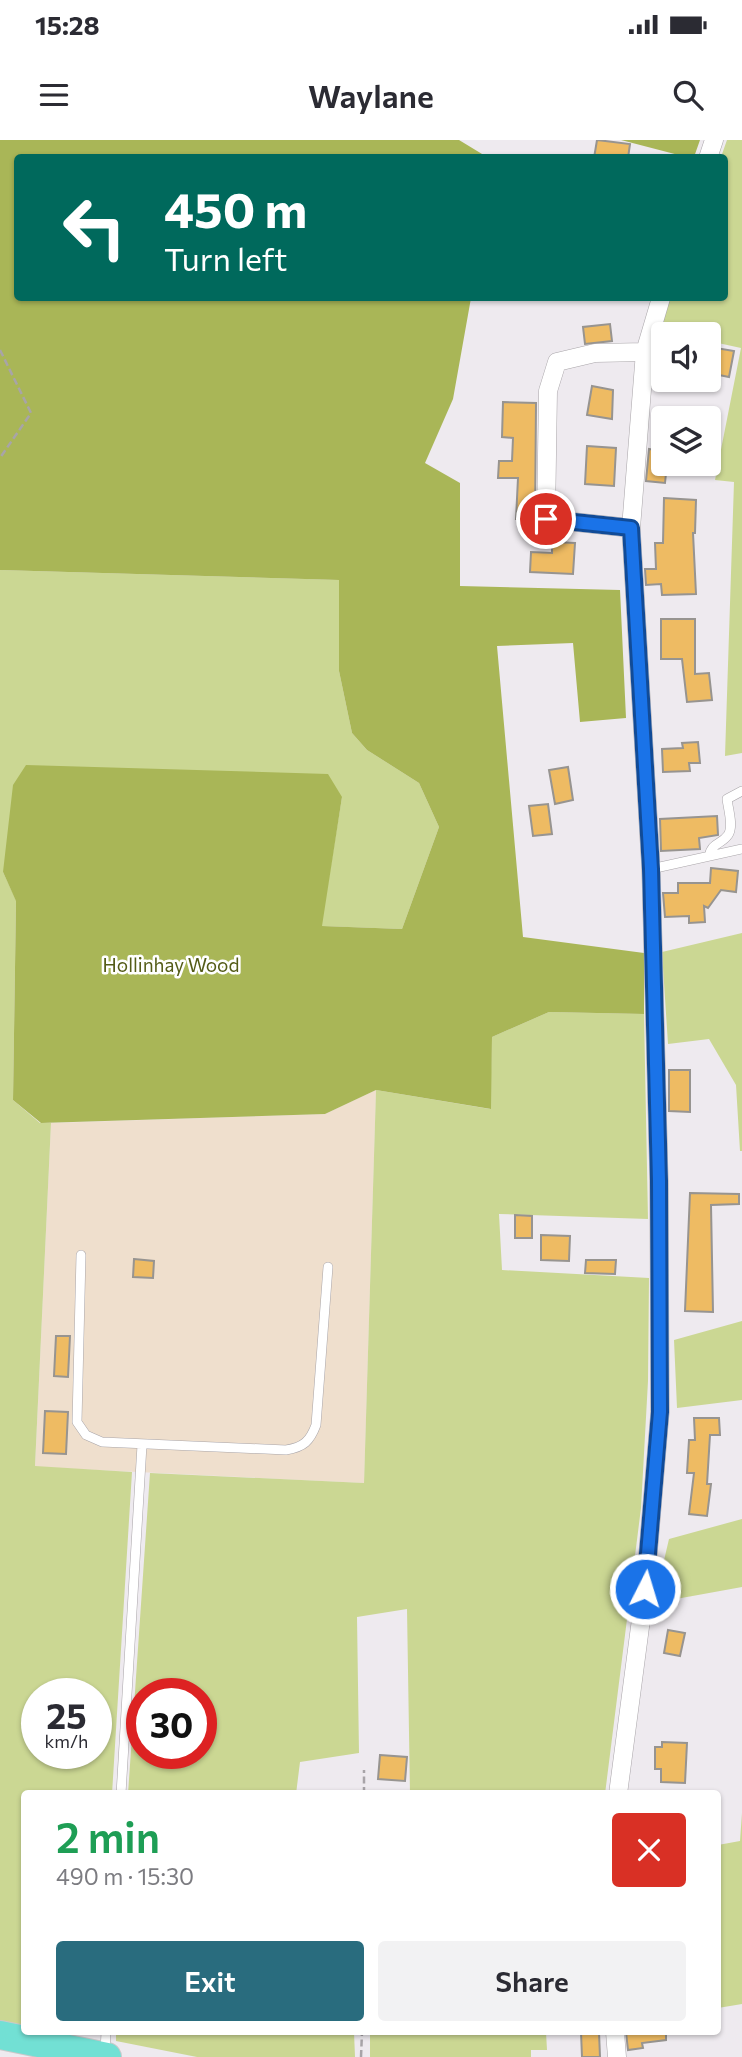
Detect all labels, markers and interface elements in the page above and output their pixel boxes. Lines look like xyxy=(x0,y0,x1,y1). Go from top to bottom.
text: 15:28 xyxy=(35,9,100,40)
text: Waylane xyxy=(308,75,434,115)
icon: menu xyxy=(35,76,73,114)
icon: search xyxy=(669,76,707,114)
text: 450 m xyxy=(164,178,307,238)
icon: left xyxy=(49,182,140,273)
text: Turn left xyxy=(164,238,288,278)
map controls xyxy=(651,322,721,476)
button: sound xyxy=(651,322,721,392)
button: layers xyxy=(651,406,721,476)
pin xyxy=(516,489,576,549)
icon: arrive xyxy=(527,500,565,538)
park label: Hollinhay Wood xyxy=(103,953,239,976)
position arrow xyxy=(608,1552,682,1626)
speed limit sign: 30 xyxy=(126,1678,217,1769)
text: 25 xyxy=(46,1693,87,1736)
text: km/h xyxy=(45,1730,88,1752)
text: 2 min xyxy=(56,1810,160,1862)
button: close xyxy=(612,1813,686,1887)
text: 490 m · 15:30 xyxy=(56,1862,194,1890)
button: Exit xyxy=(56,1941,364,2021)
button: Share xyxy=(378,1941,686,2021)

